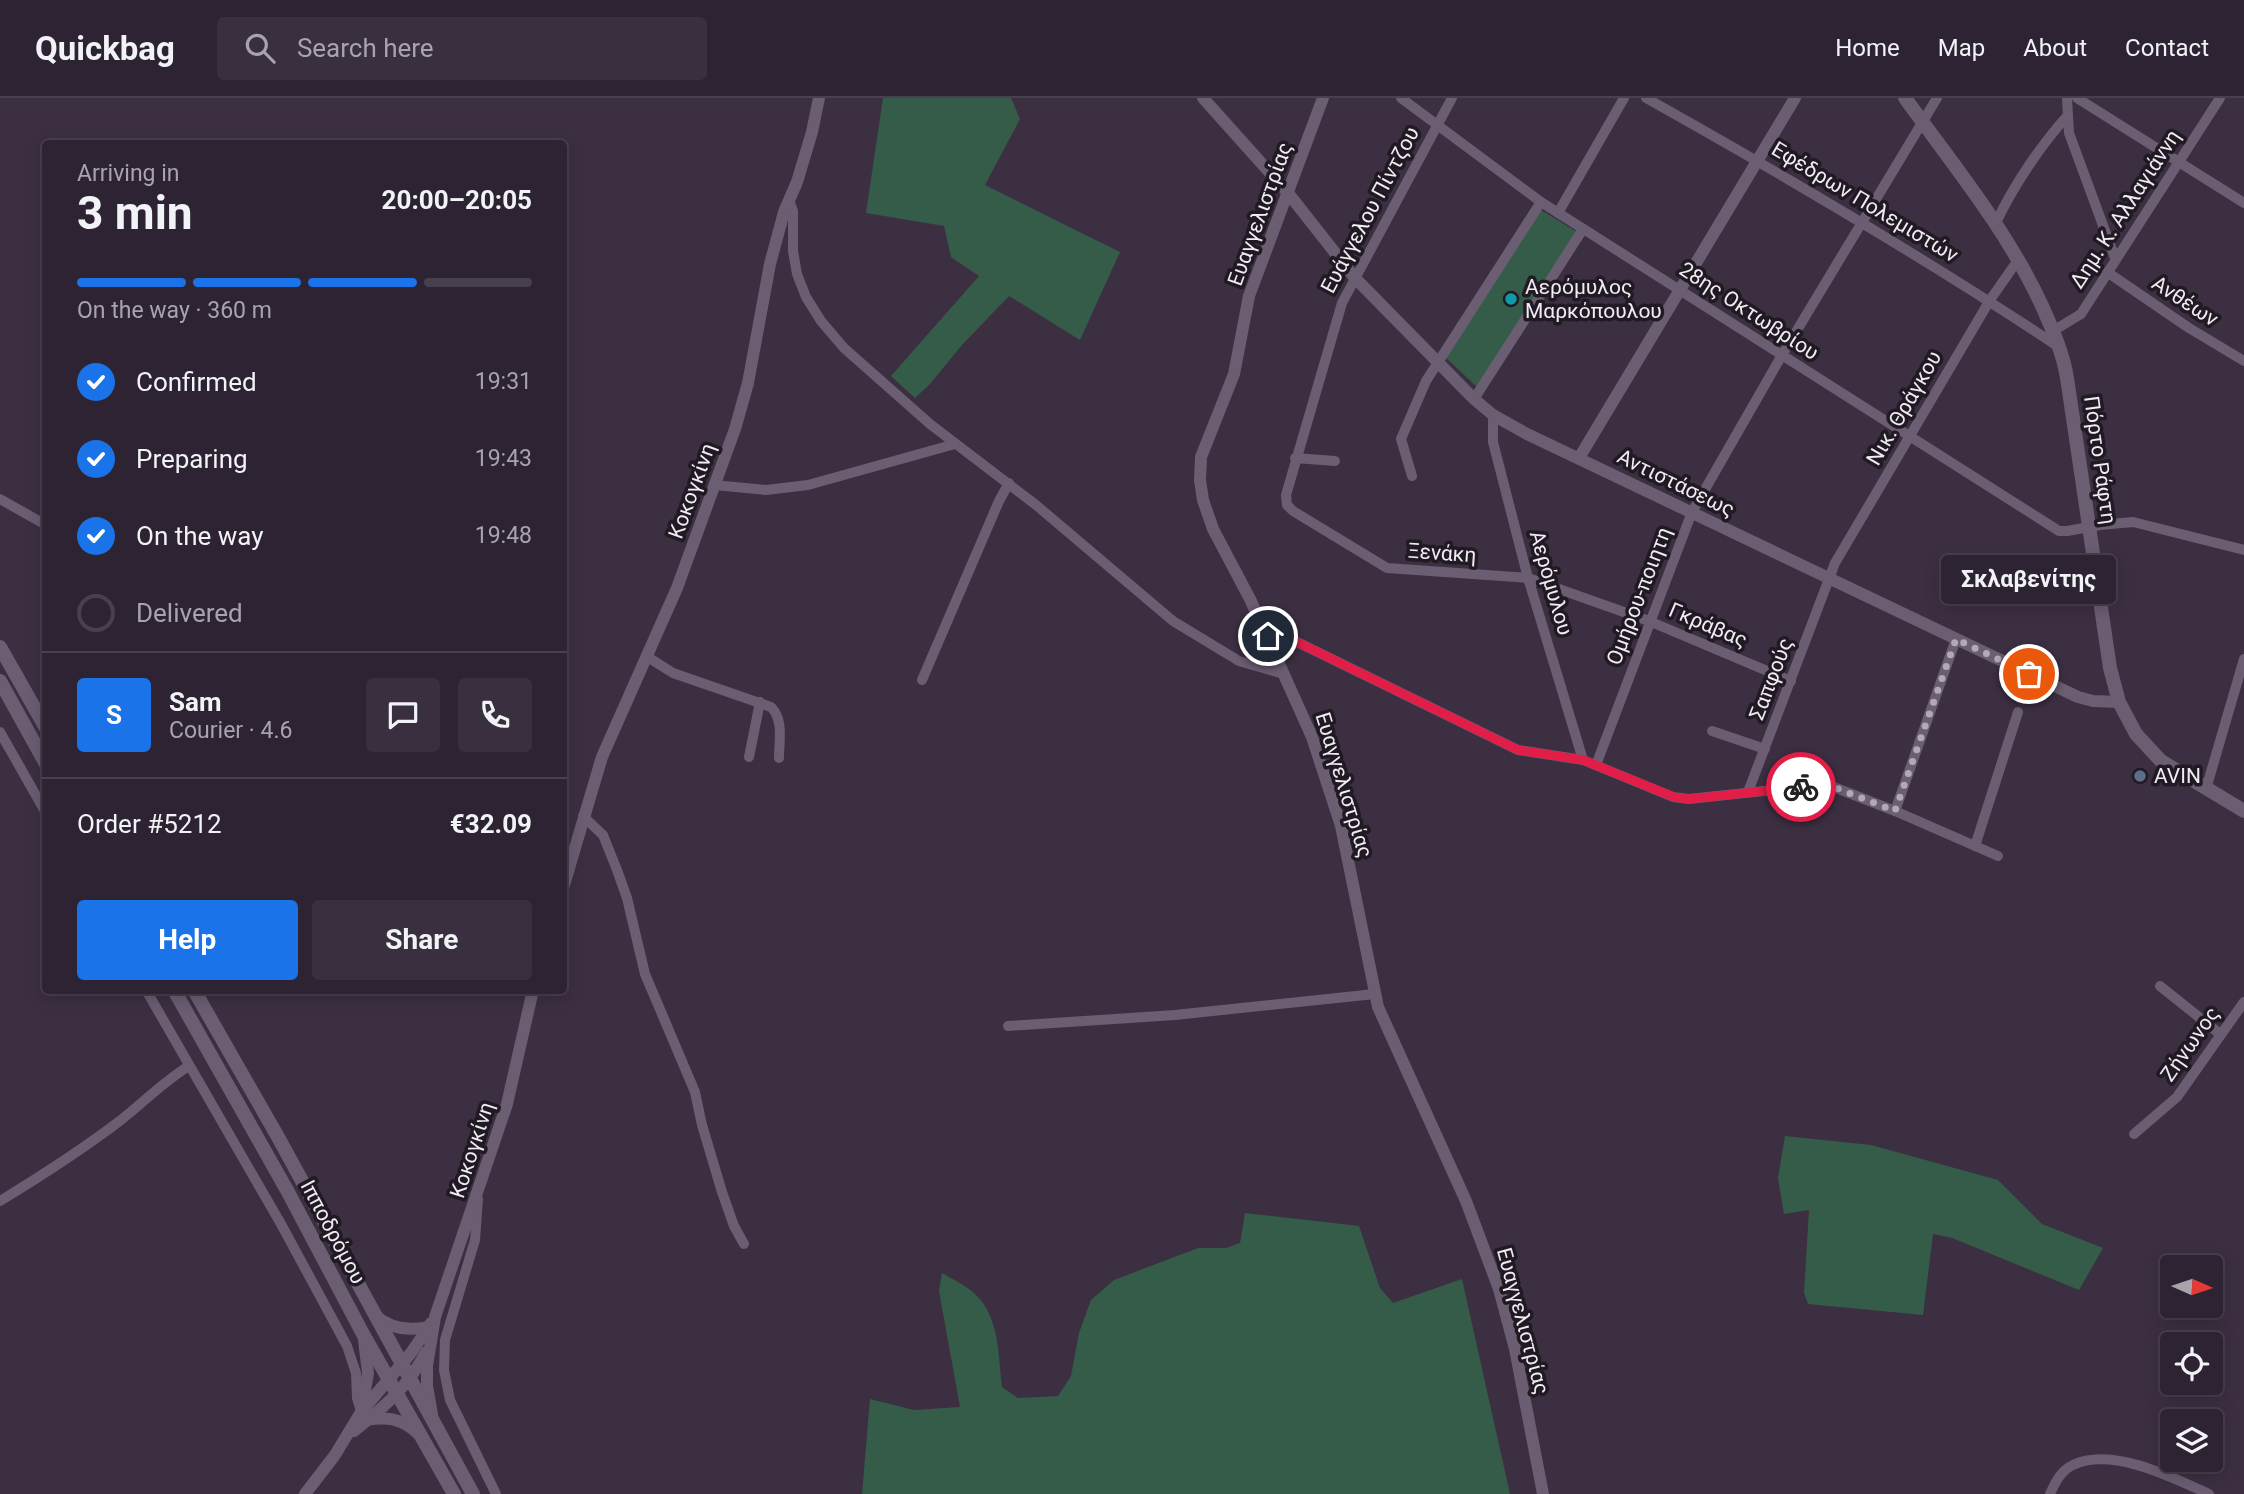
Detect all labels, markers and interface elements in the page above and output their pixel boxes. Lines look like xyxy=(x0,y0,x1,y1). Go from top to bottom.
search box xyxy=(217,17,707,80)
text: Quickbag xyxy=(35,29,175,68)
icon: search xyxy=(241,29,279,67)
text: Search here xyxy=(297,33,434,63)
text: Home xyxy=(1835,34,1900,62)
text: Map xyxy=(1938,34,1985,62)
text: About xyxy=(2023,34,2087,62)
text: Contact xyxy=(2125,34,2209,62)
street label: Ευάγγελου Πίντζου xyxy=(1316,123,1424,297)
street label: Δημ. Κ. Αλλαγιάννη xyxy=(2065,125,2185,293)
street label: Εφέδρων Πολεμιστών xyxy=(1767,137,1963,267)
street label: Ευαγγελιστρίας xyxy=(1223,139,1297,289)
text: Arriving in xyxy=(77,160,180,187)
text: 20:00–20:05 xyxy=(382,185,532,215)
text: 3 min xyxy=(77,186,193,240)
street label: 28ης Οκτωβρίου xyxy=(1675,257,1823,365)
street label: Ανθέων xyxy=(2147,271,2223,331)
place label: Αερόμυλος Μαρκόπουλου xyxy=(1525,275,1662,323)
marker: Αερόμυλος Μαρκόπουλου xyxy=(1503,291,1519,307)
text: On the way · 360 m xyxy=(77,297,272,324)
street label: Νικ. Θράγκου xyxy=(1862,347,1946,469)
icon: check xyxy=(77,363,115,401)
text: Confirmed xyxy=(136,367,257,397)
text: 19:31 xyxy=(475,368,532,395)
street label: Πόρτο Ράφτη xyxy=(2079,394,2121,526)
icon: check xyxy=(77,440,115,478)
street label: Κοκογκίνη xyxy=(664,440,720,542)
text: Preparing xyxy=(136,444,248,474)
street label: Αντιστάσεως xyxy=(1613,444,1739,522)
text: 19:43 xyxy=(475,445,532,472)
icon: check xyxy=(77,517,115,555)
text: On the way xyxy=(136,521,264,551)
text: 19:48 xyxy=(475,522,532,549)
street label: Ομήρου-ποιητη xyxy=(1602,524,1676,668)
street label: Αερόμυλου xyxy=(1525,528,1577,638)
street label: Ξενάκη xyxy=(1407,539,1477,567)
callout: Σκλαβενίτης xyxy=(1941,555,2116,604)
text: Σκλαβενίτης xyxy=(1961,566,2096,593)
text: Delivered xyxy=(136,598,243,628)
street label: Γκράβας xyxy=(1665,598,1751,652)
pin xyxy=(1238,606,1298,666)
icon: home xyxy=(1249,617,1287,655)
street label: Σαπφούς xyxy=(1744,635,1798,723)
pin xyxy=(1999,644,2059,704)
icon: bag xyxy=(2010,655,2048,693)
button: chat xyxy=(366,678,440,752)
button: phone xyxy=(458,678,532,752)
text: Sam xyxy=(169,687,221,717)
text: S xyxy=(106,700,122,730)
street label: Ευαγγελιστρίας xyxy=(1311,709,1377,861)
text: Courier · 4.6 xyxy=(169,717,292,744)
courier xyxy=(1766,752,1836,822)
place label: AVIN xyxy=(2154,764,2201,788)
icon: bike xyxy=(1782,768,1820,806)
marker: AVIN xyxy=(2132,768,2148,784)
text: Order #5212 xyxy=(77,809,222,839)
text: €32.09 xyxy=(450,809,532,839)
button: Help xyxy=(77,900,298,980)
button: Share xyxy=(312,900,532,980)
street label: Ζήνωνος xyxy=(2156,1002,2224,1086)
street label: Κοκογκίνη xyxy=(445,1099,499,1201)
street label: Ιπποδρόμου xyxy=(296,1176,370,1288)
street label: Ευαγγελιστρίας xyxy=(1492,1245,1554,1397)
north arrow xyxy=(2160,1255,2222,1318)
map controls xyxy=(2160,1255,2223,1472)
button: locate xyxy=(2160,1332,2223,1395)
button: layers xyxy=(2160,1409,2223,1472)

